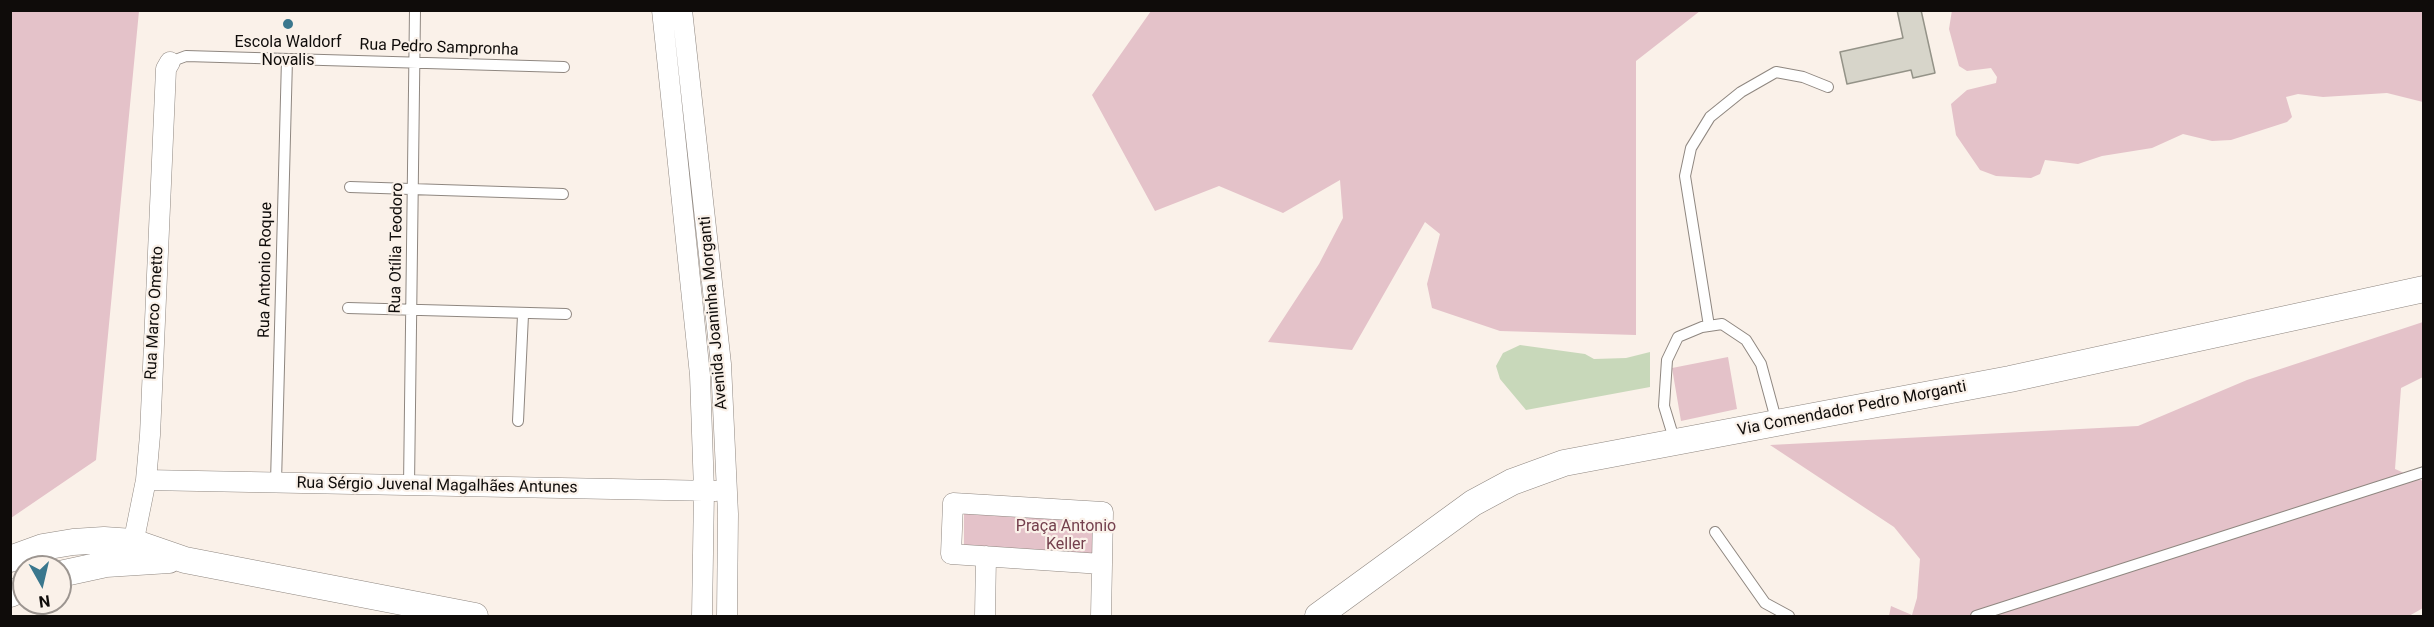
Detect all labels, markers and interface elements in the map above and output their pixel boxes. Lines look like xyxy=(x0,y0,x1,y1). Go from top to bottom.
marker: Escola Waldorf Novalis xyxy=(281,17,295,31)
place label: Escola Waldorf Novalis xyxy=(234,33,342,71)
street label: Rua Pedro Sampronha xyxy=(359,36,519,60)
street label: Rua Otília Teodoro xyxy=(386,182,408,314)
street label: Rua Antonio Roque xyxy=(255,202,277,338)
street label: Avenida Joaninha Morganti xyxy=(696,215,732,411)
street label: Rua Marco Ometto xyxy=(142,246,168,380)
street label: Via Comendador Pedro Morganti xyxy=(1736,377,1968,441)
street label: Rua Sérgio Juvenal Magalhães Antunes xyxy=(296,474,578,498)
park label: Praça Antonio Keller xyxy=(1016,517,1116,555)
north arrow xyxy=(12,555,72,615)
text: N xyxy=(37,591,51,612)

